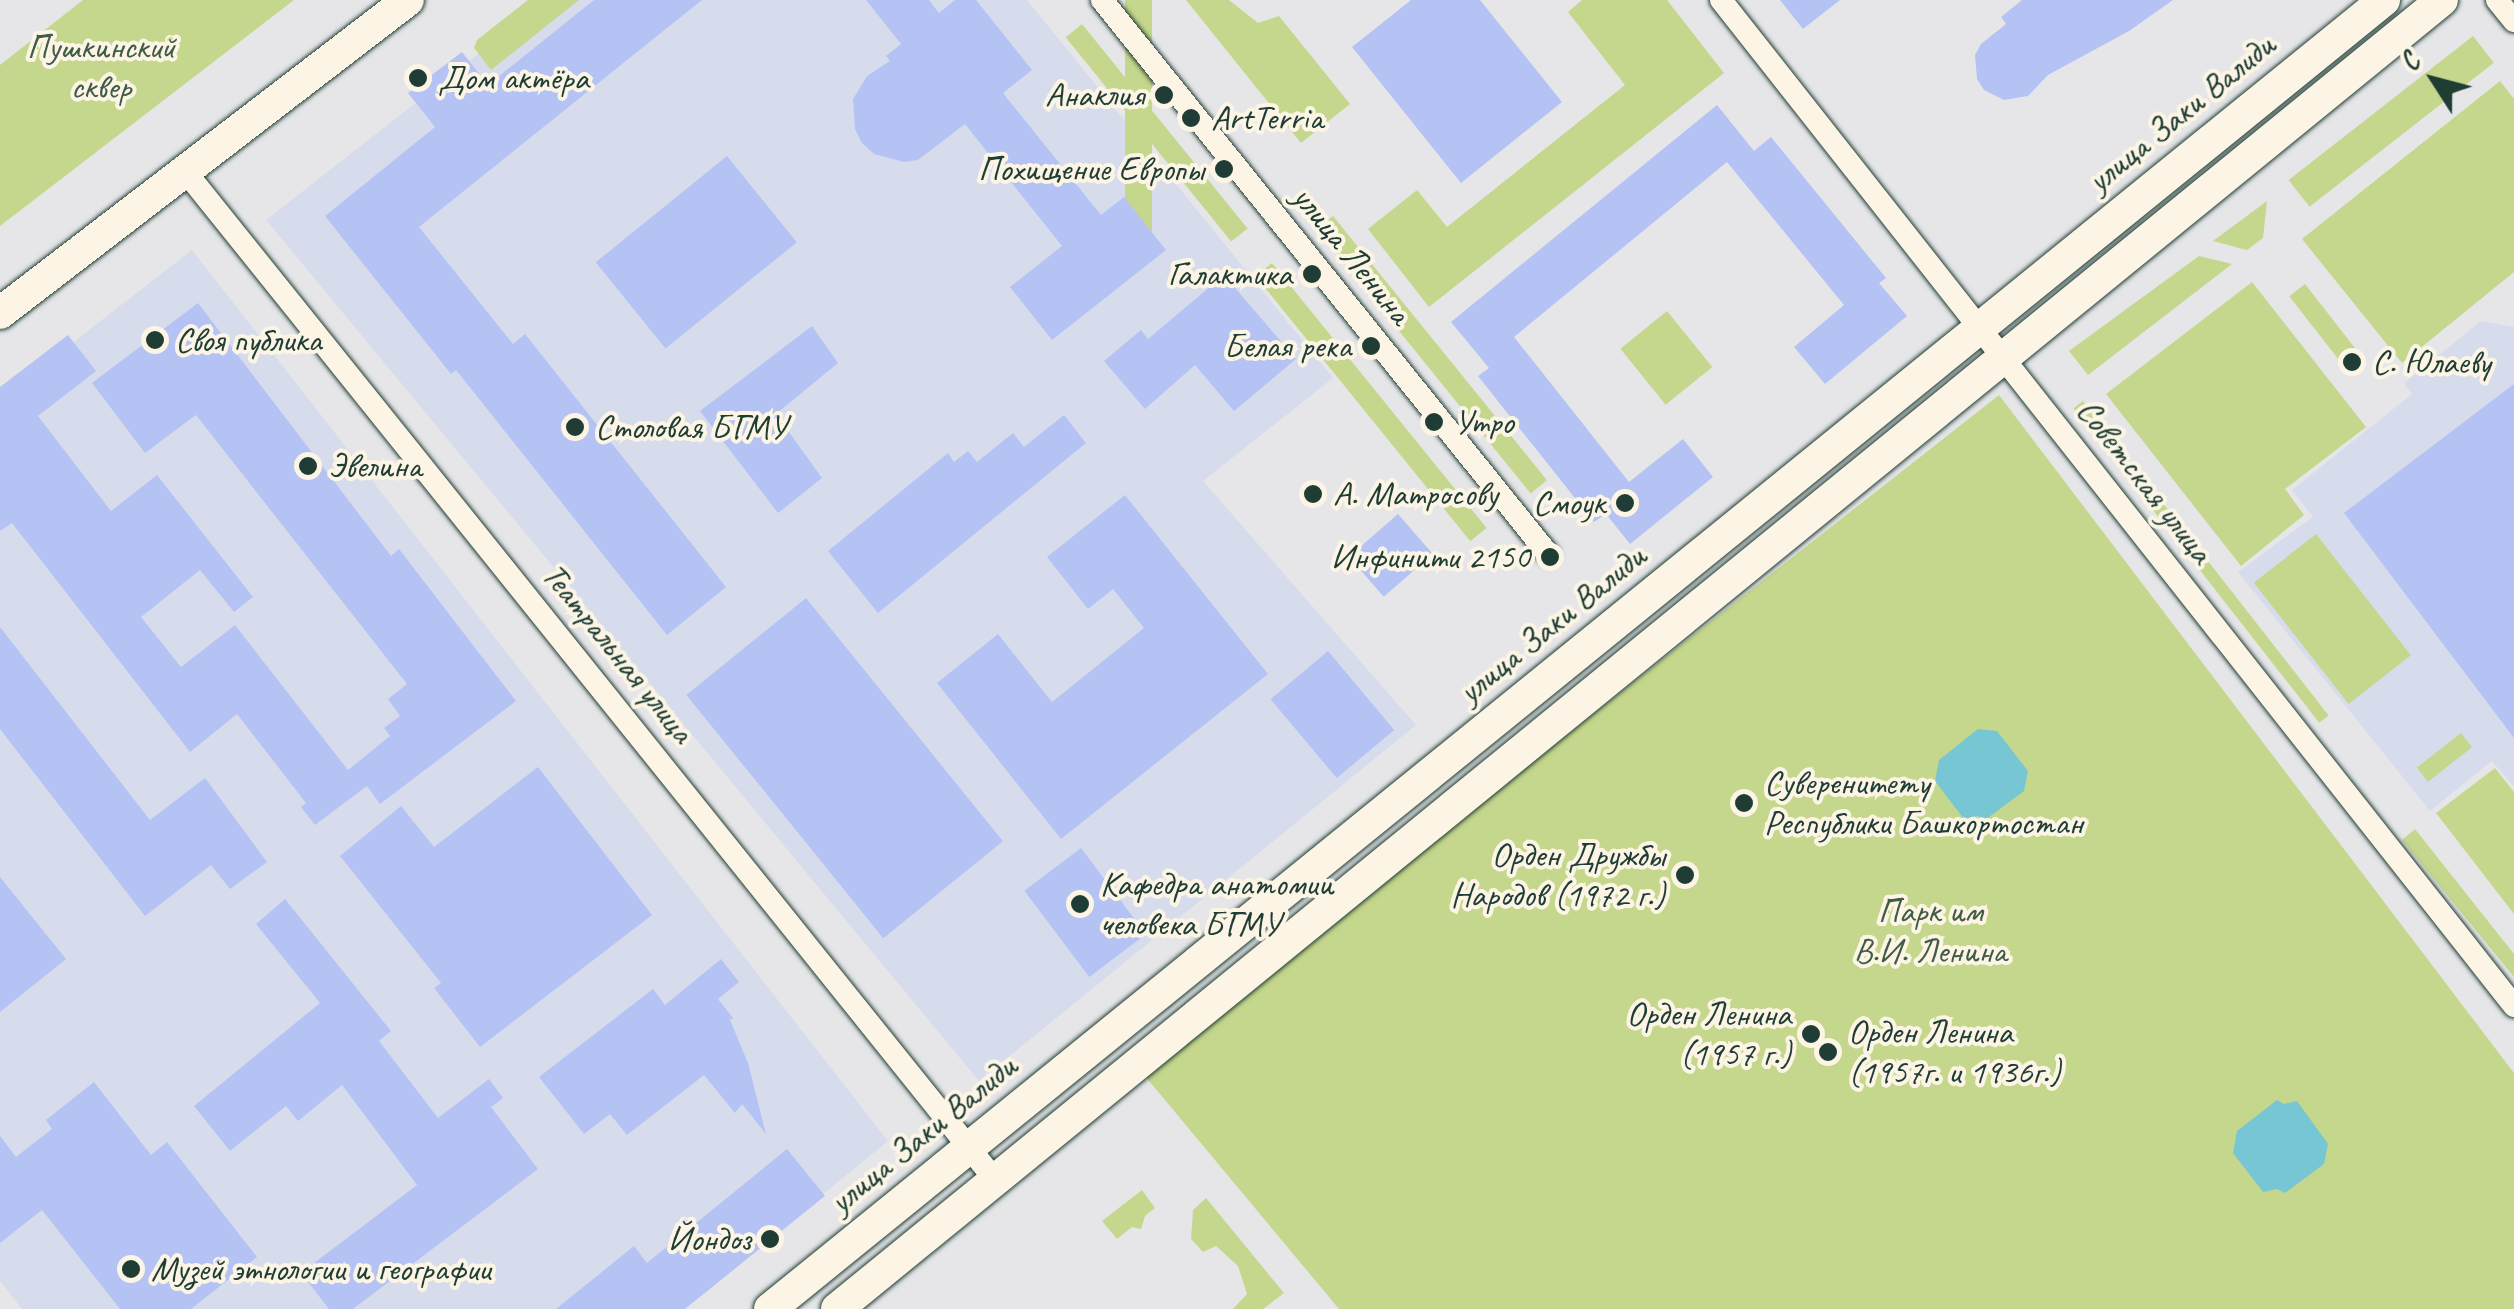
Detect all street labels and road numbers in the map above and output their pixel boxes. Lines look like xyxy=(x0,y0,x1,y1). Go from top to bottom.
street label: улица Заки Валиди xyxy=(2077,23,2285,203)
street label: улица Ленина xyxy=(1283,177,1421,333)
street label: Советская улица xyxy=(2067,389,2223,573)
street label: улица Заки Валиди xyxy=(1448,534,1656,714)
street label: Театральная улица xyxy=(532,554,704,752)
street label: улица Заки Валиди xyxy=(819,1044,1027,1224)

